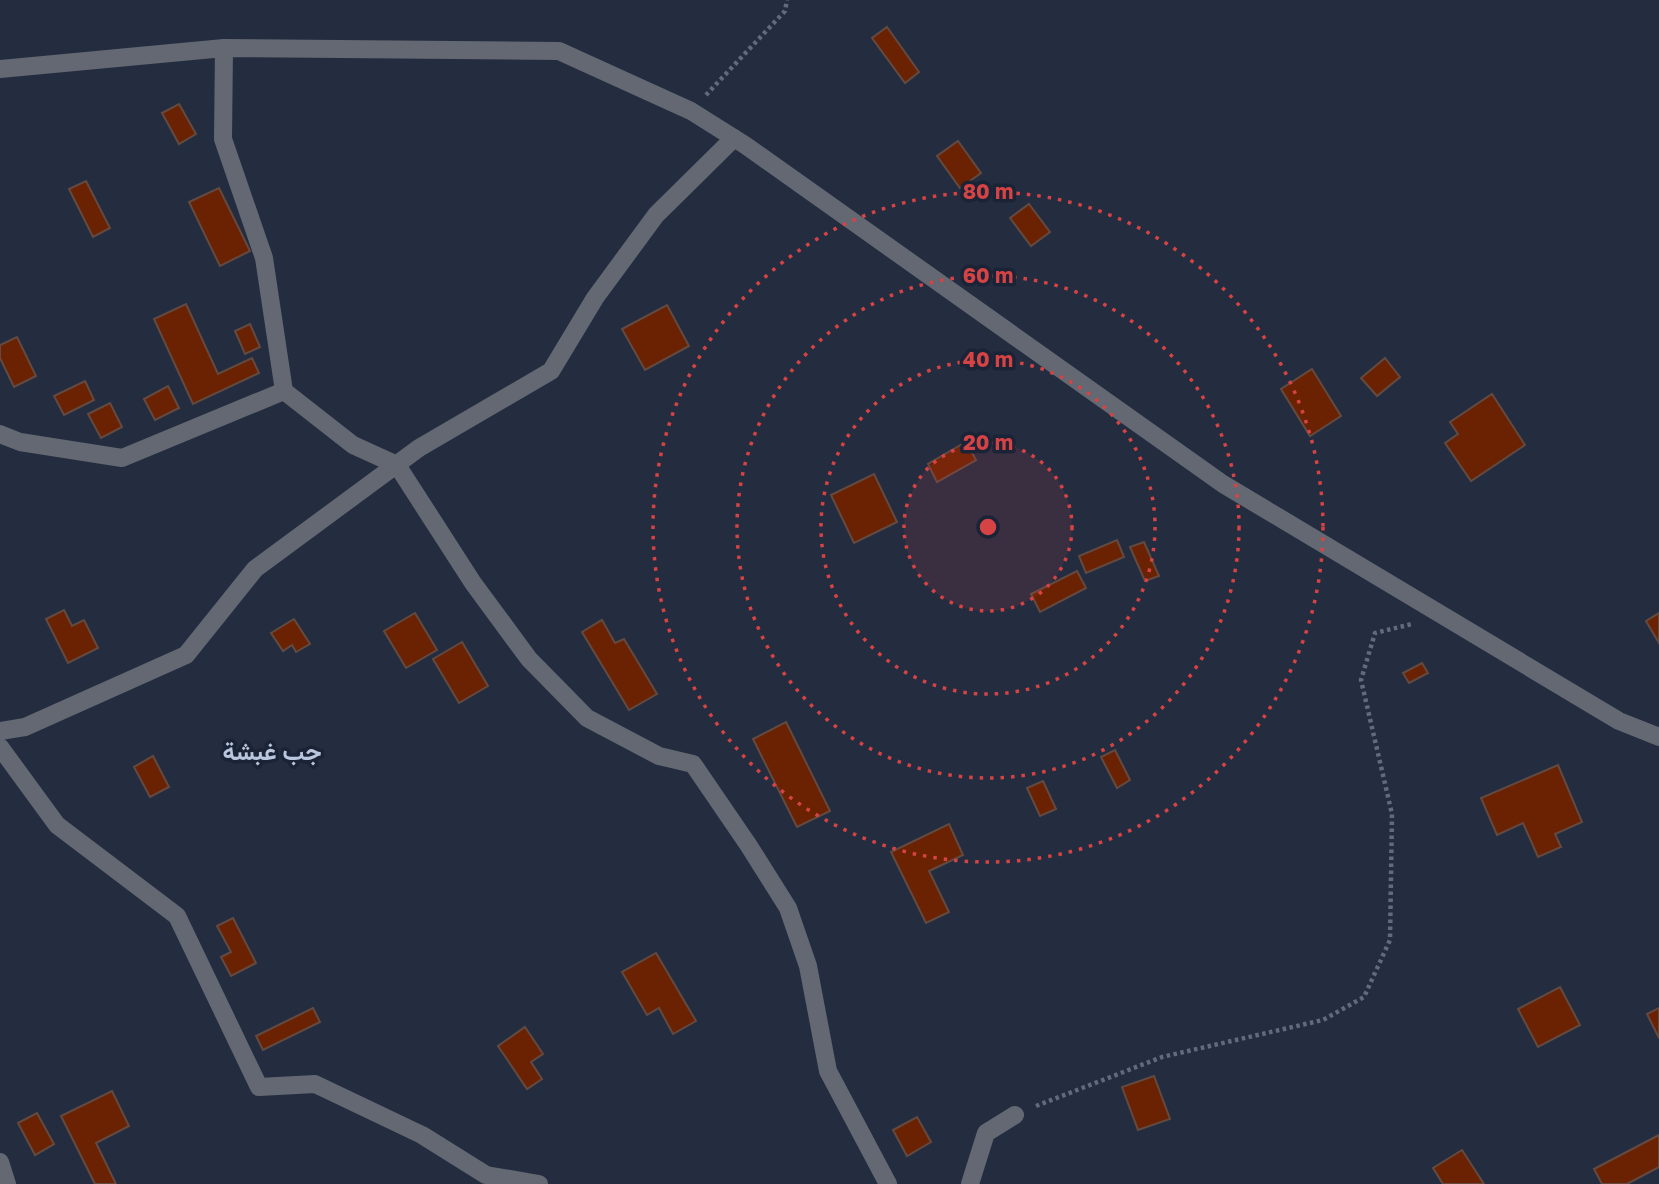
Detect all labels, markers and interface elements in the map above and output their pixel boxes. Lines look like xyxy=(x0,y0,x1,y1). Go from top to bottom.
text: 80 m xyxy=(963,178,1013,204)
text: 60 m xyxy=(963,262,1013,288)
text: 40 m xyxy=(963,346,1013,372)
text: 20 m xyxy=(963,429,1013,455)
centre of rings xyxy=(976,515,1000,539)
district label: جب غبشة xyxy=(223,736,321,766)

